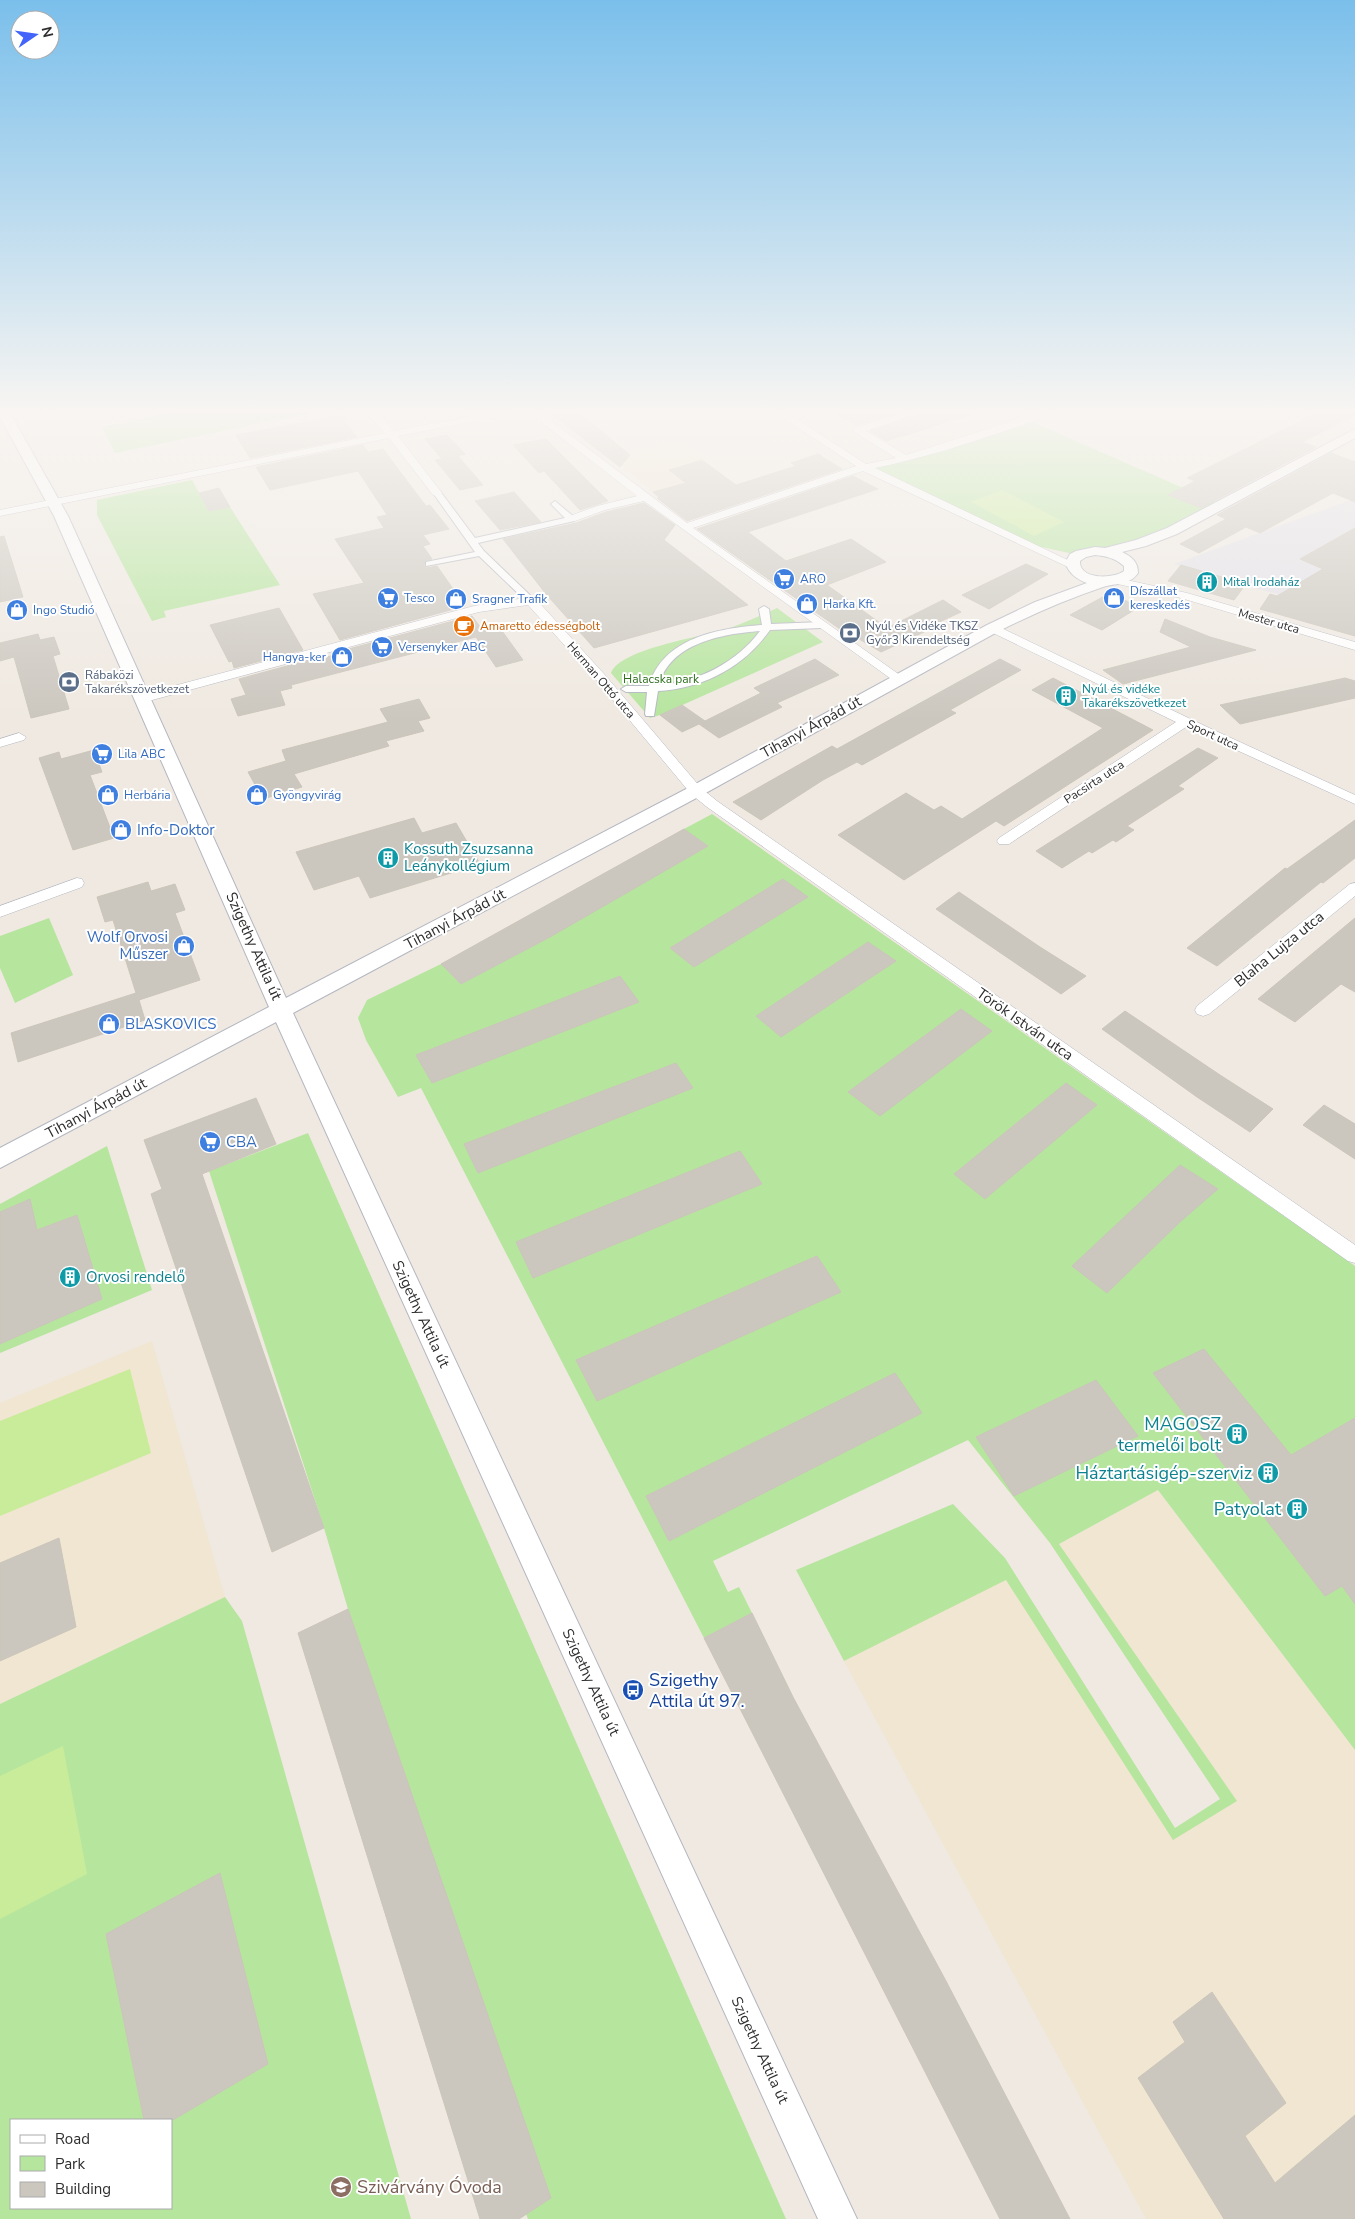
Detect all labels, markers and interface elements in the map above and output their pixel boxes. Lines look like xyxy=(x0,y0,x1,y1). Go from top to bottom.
north arrow xyxy=(10,10,60,60)
text: N xyxy=(37,25,58,39)
supermarket icon: ARO xyxy=(772,567,796,591)
building icon: Mital Irodaház xyxy=(1195,570,1219,594)
place label: ARO xyxy=(800,571,826,587)
place label: Mital Irodaház xyxy=(1223,574,1300,590)
place label: Díszállat kereskedés xyxy=(1130,583,1190,613)
supermarket icon: Tesco xyxy=(376,586,400,610)
shop icon: Díszállat kereskedés xyxy=(1102,586,1126,610)
shop icon: Sragner Trafik xyxy=(444,587,468,611)
place label: Tesco xyxy=(404,590,435,606)
place label: Sragner Trafik xyxy=(472,591,548,607)
shop icon: Harka Kft. xyxy=(795,592,819,616)
place label: Harka Kft. xyxy=(823,596,876,612)
shop icon: Ingo Studió xyxy=(5,598,29,622)
place label: Ingo Studió xyxy=(33,602,95,618)
street label: Mester utca xyxy=(1237,605,1301,637)
cafe icon: Amaretto édességbolt xyxy=(452,614,476,638)
place label: Amaretto édességbolt xyxy=(480,618,601,634)
place label: Nyúl és Vidéke TKSZ Győr3 Kirendeltség xyxy=(866,618,978,648)
bank icon: Nyúl és Vidéke TKSZ Győr3 Kirendeltség xyxy=(838,621,862,645)
supermarket icon: Versenyker ABC xyxy=(370,635,394,659)
street label: Herman Ottó utca xyxy=(563,638,639,722)
place label: Versenyker ABC xyxy=(397,639,486,655)
shop icon: Hangya-ker xyxy=(330,645,354,669)
place label: Hangya-ker xyxy=(263,649,327,665)
place label: Rábaközi Takarékszövetkezet xyxy=(85,667,190,697)
bank icon: Rábaközi Takarékszövetkezet xyxy=(57,670,81,694)
park label: Halacska park xyxy=(623,671,700,687)
place label: Nyúl és vidéke Takarékszövetkezet xyxy=(1082,681,1187,711)
building icon: Nyúl és vidéke Takarékszövetkezet xyxy=(1054,684,1078,708)
street label: Tihanyi Árpád út xyxy=(757,691,865,763)
street label: Sport utca xyxy=(1184,716,1242,754)
supermarket icon: Lila ABC xyxy=(90,742,114,766)
place label: Lila ABC xyxy=(118,746,165,762)
street label: Pacsirta utca xyxy=(1061,757,1127,807)
shop icon: Herbária xyxy=(96,783,120,807)
shop icon: Gyöngyvirág xyxy=(245,783,269,807)
place label: Herbária xyxy=(124,787,171,803)
place label: Gyöngyvirág xyxy=(273,787,341,803)
shop icon: Info-Doktor xyxy=(109,818,133,842)
place label: Info-Doktor xyxy=(137,820,215,840)
place label: Kossuth Zsuzsanna Leánykollégium xyxy=(404,839,533,876)
building icon: Kossuth Zsuzsanna Leánykollégium xyxy=(376,846,400,870)
street label: Tihanyi Árpád út xyxy=(401,884,510,954)
street label: Szigethy Attila út xyxy=(221,889,287,1004)
street label: Blaha Lujza utca xyxy=(1230,907,1328,991)
place label: Wolf Orvosi Műszer xyxy=(87,927,169,964)
shop icon: Wolf Orvosi Műszer xyxy=(172,934,196,958)
street label: Török István utca xyxy=(973,983,1077,1065)
shop icon: BLASKOVICS xyxy=(97,1012,121,1036)
place label: BLASKOVICS xyxy=(125,1014,217,1034)
street label: Tihanyi Árpád út xyxy=(42,1073,151,1143)
supermarket icon: CBA xyxy=(198,1130,222,1154)
place label: CBA xyxy=(226,1132,257,1152)
street label: Szigethy Attila út xyxy=(387,1257,455,1372)
building icon: Orvosi rendelő xyxy=(58,1265,82,1289)
place label: Orvosi rendelő xyxy=(86,1267,185,1287)
place label: MAGOSZ termelői bolt xyxy=(1118,1412,1222,1457)
building icon: MAGOSZ termelői bolt xyxy=(1225,1422,1249,1446)
place label: Háztartásigép-szerviz xyxy=(1075,1461,1252,1485)
building icon: Háztartásigép-szerviz xyxy=(1256,1461,1280,1485)
place label: Patyolat xyxy=(1214,1497,1282,1521)
building icon: Patyolat xyxy=(1285,1497,1309,1521)
street label: Szigethy Attila út xyxy=(557,1625,625,1740)
place label: Szigethy Attila út 97. xyxy=(649,1668,745,1713)
bus stop icon: Szigethy Attila út 97. xyxy=(621,1678,645,1702)
street label: Szigethy Attila út xyxy=(726,1993,794,2108)
legend xyxy=(10,2119,172,2209)
text: Road xyxy=(55,2129,90,2149)
text: Park xyxy=(55,2154,85,2174)
school or university icon: Szivárvány Óvoda xyxy=(329,2175,353,2199)
place label: Szivárvány Óvoda xyxy=(357,2175,502,2199)
text: Building xyxy=(55,2179,111,2199)

